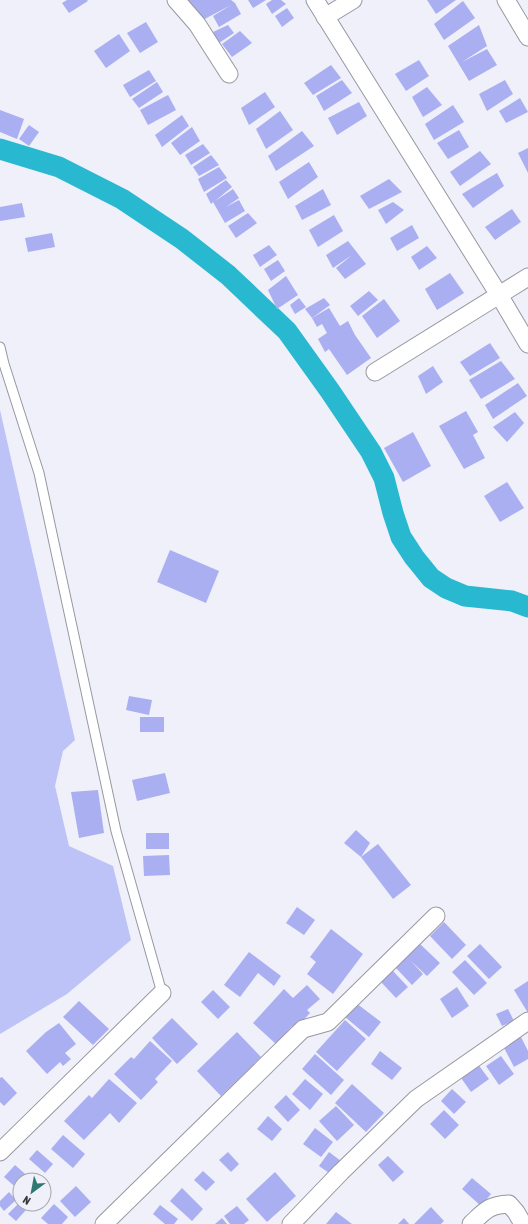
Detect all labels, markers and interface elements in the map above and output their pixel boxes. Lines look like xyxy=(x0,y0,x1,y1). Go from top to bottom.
north arrow xyxy=(12,1172,52,1212)
text: N xyxy=(21,1194,33,1207)

